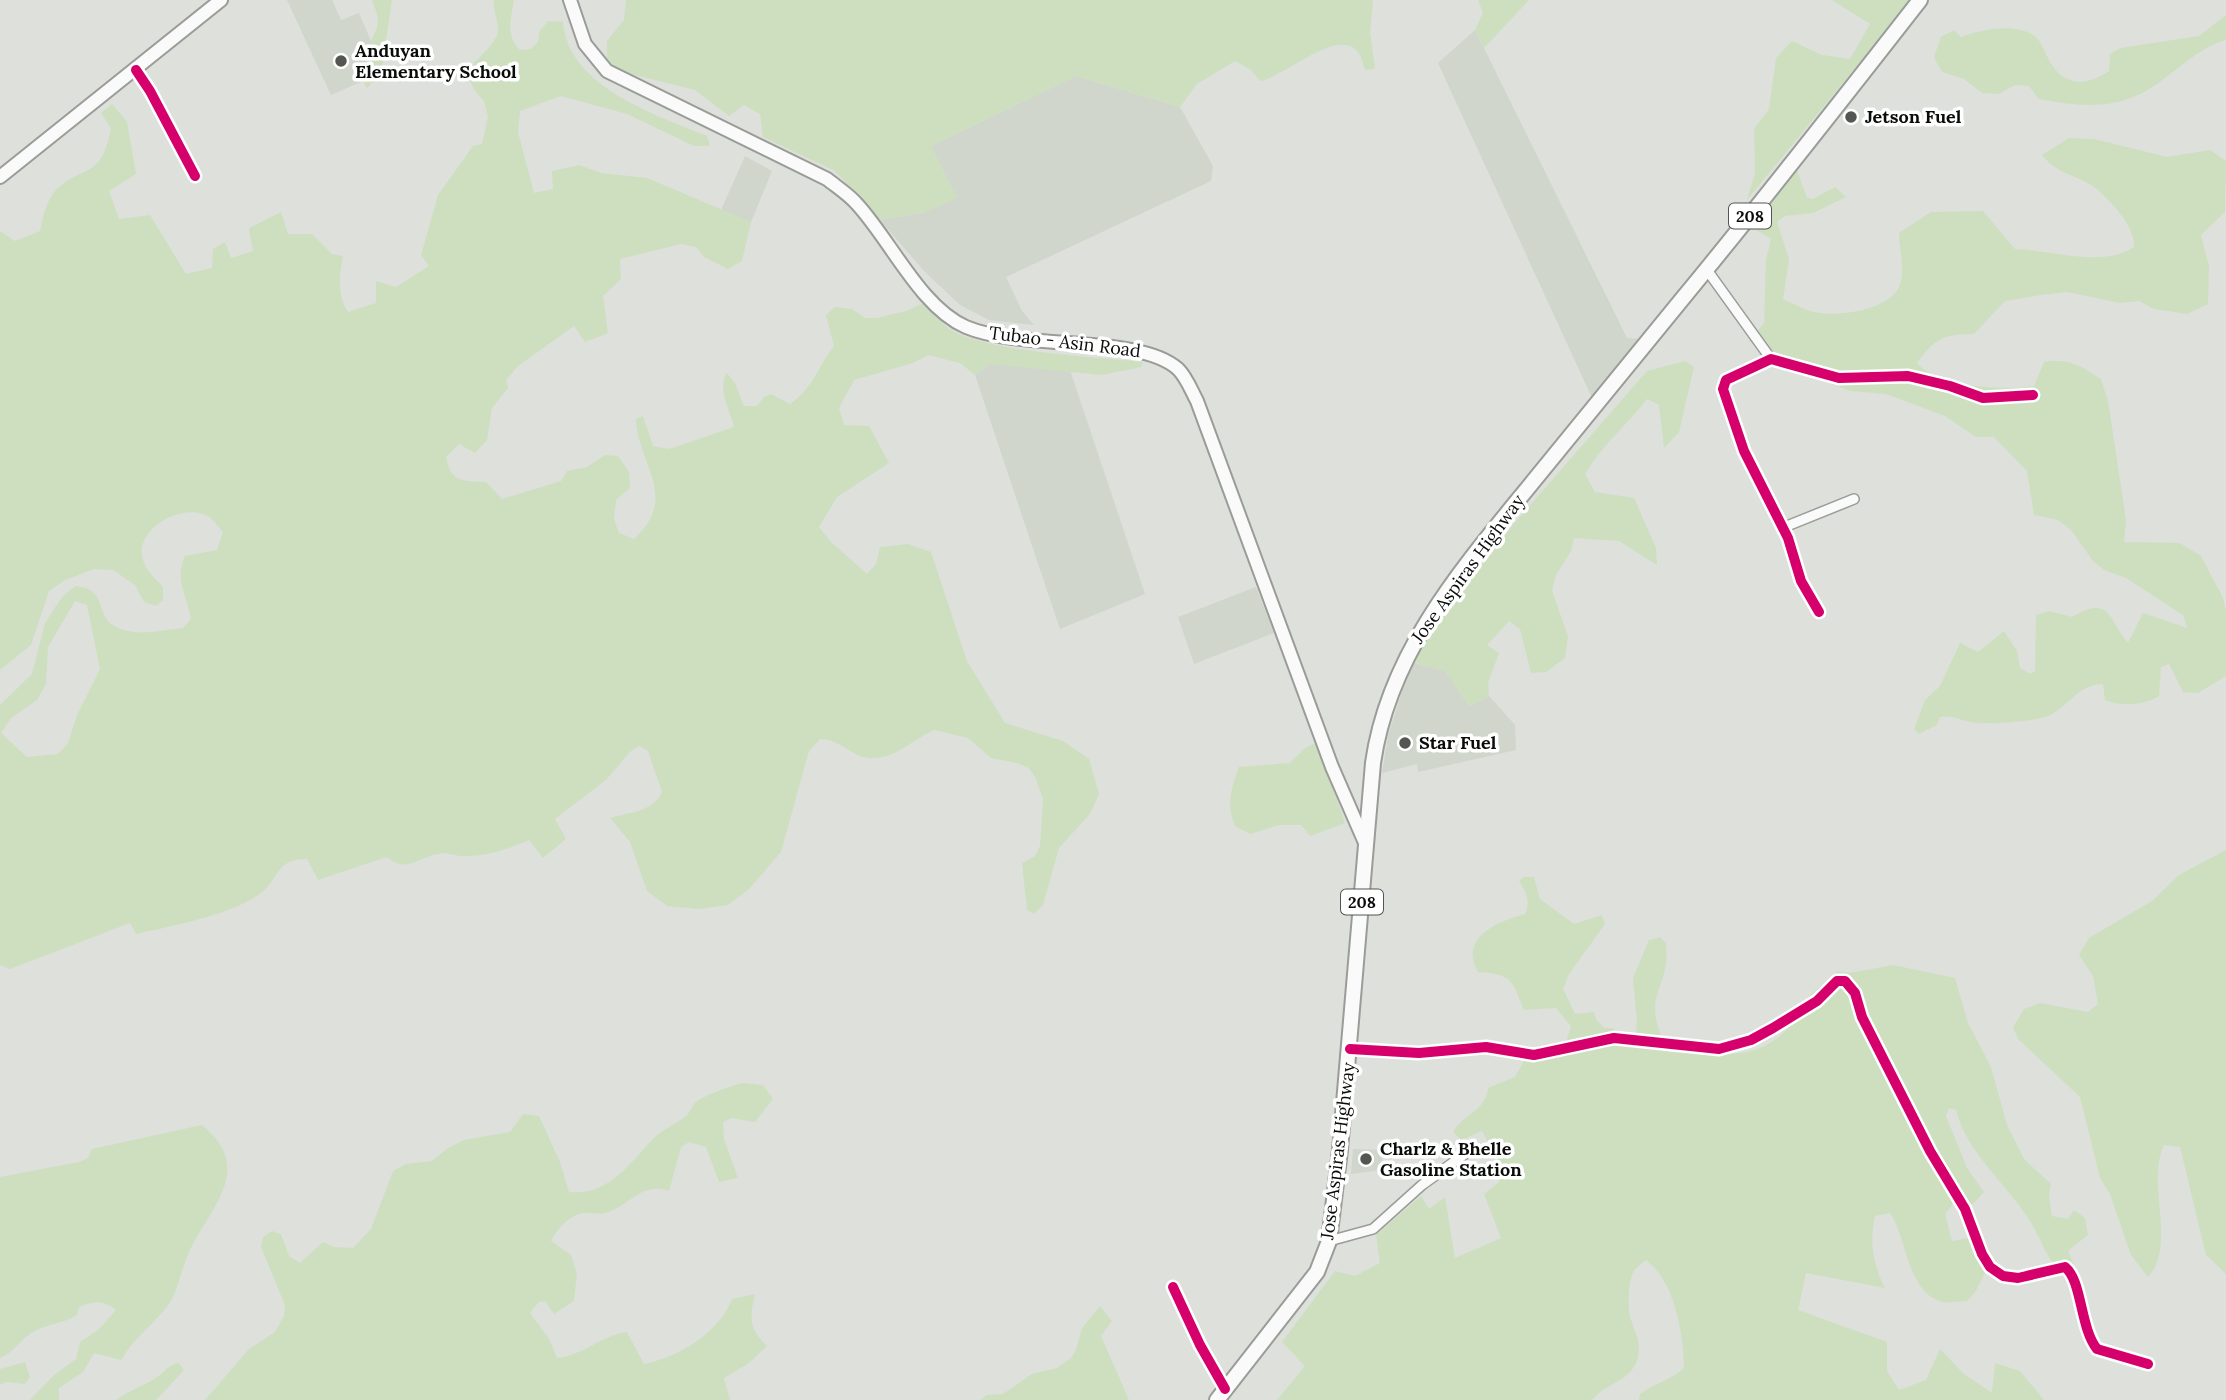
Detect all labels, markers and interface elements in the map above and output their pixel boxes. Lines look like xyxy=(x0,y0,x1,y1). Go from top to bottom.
place label: Anduyan Elementary School xyxy=(355,39,517,83)
marker: Anduyan Elementary School xyxy=(333,53,349,69)
place label: Jetson Fuel xyxy=(1865,105,1962,128)
marker: Jetson Fuel xyxy=(1843,109,1859,125)
road number: 208 xyxy=(1729,204,1771,229)
street label: Tubao - Asin Road xyxy=(988,321,1142,362)
street label: Jose Aspiras Highway xyxy=(1405,489,1530,648)
place label: Star Fuel xyxy=(1419,731,1497,754)
marker: Star Fuel xyxy=(1397,735,1413,751)
road number: 208 xyxy=(1341,890,1383,914)
street label: Jose Aspiras Highway xyxy=(1315,1061,1360,1242)
place label: Charlz & Bhelle Gasoline Station xyxy=(1380,1137,1522,1181)
marker: Charlz & Bhelle Gasoline Station xyxy=(1358,1151,1374,1167)

